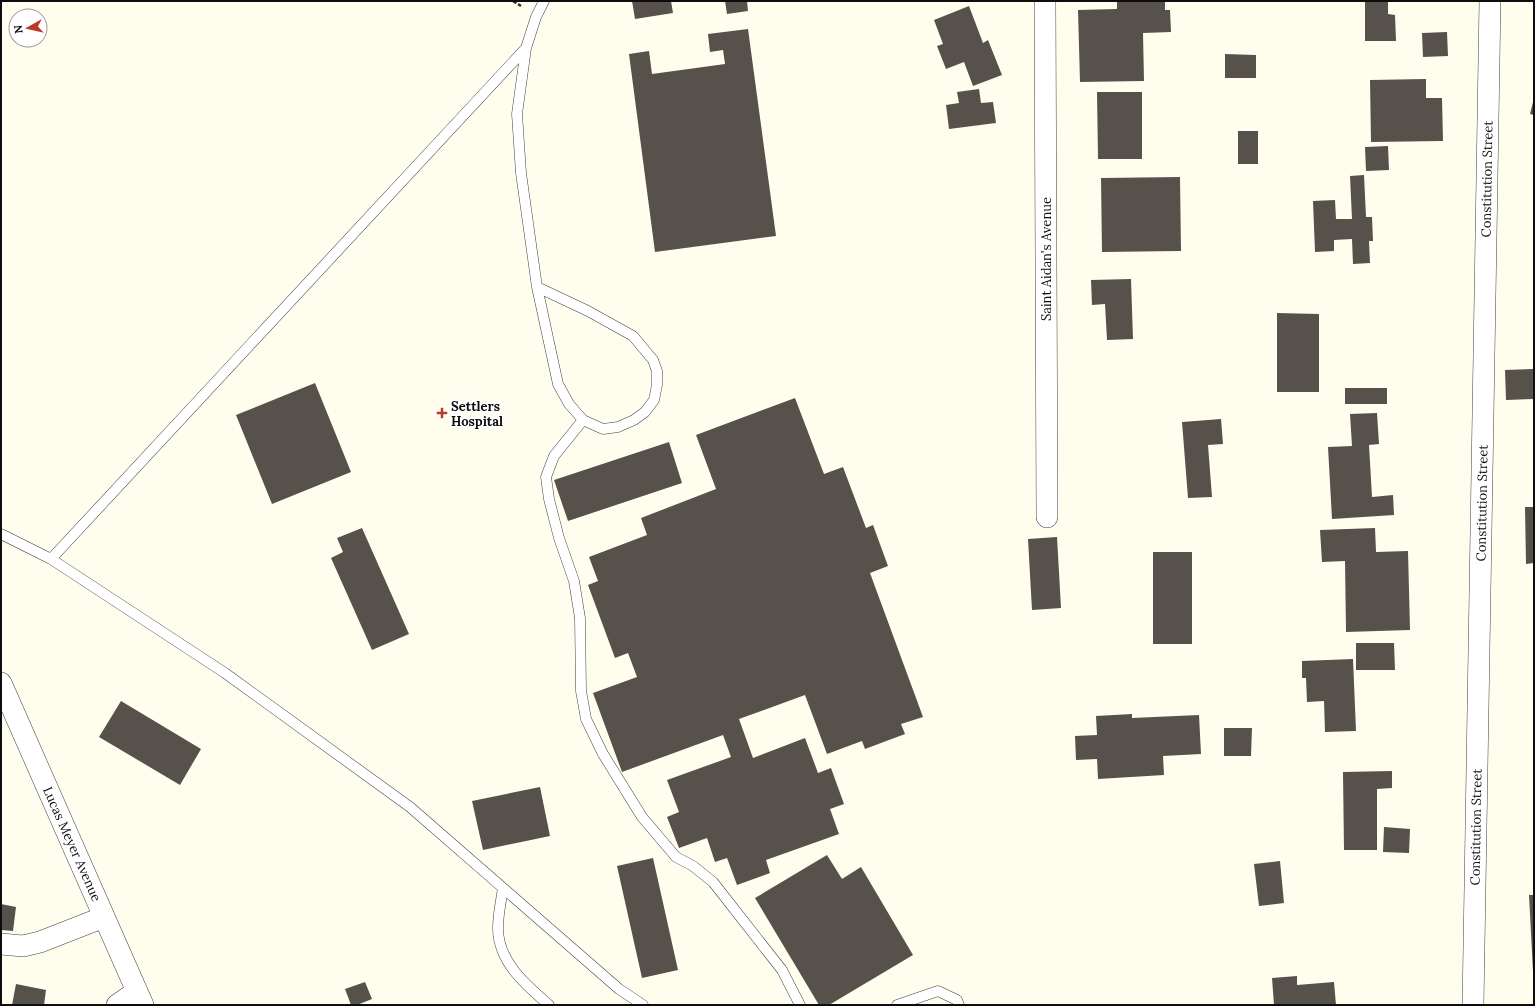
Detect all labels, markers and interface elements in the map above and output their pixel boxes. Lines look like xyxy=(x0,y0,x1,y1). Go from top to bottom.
north arrow xyxy=(8,8,48,48)
text: N xyxy=(11,24,26,35)
street label: Constitution Street xyxy=(1477,120,1497,238)
street label: Saint Aidan's Avenue xyxy=(1038,197,1055,321)
place label: Settlers Hospital xyxy=(451,398,503,430)
marker: Settlers Hospital xyxy=(436,407,448,419)
street label: Constitution Street xyxy=(1472,444,1492,562)
street label: Constitution Street xyxy=(1466,768,1486,886)
street label: Lucas Meyer Avenue xyxy=(39,784,105,904)

